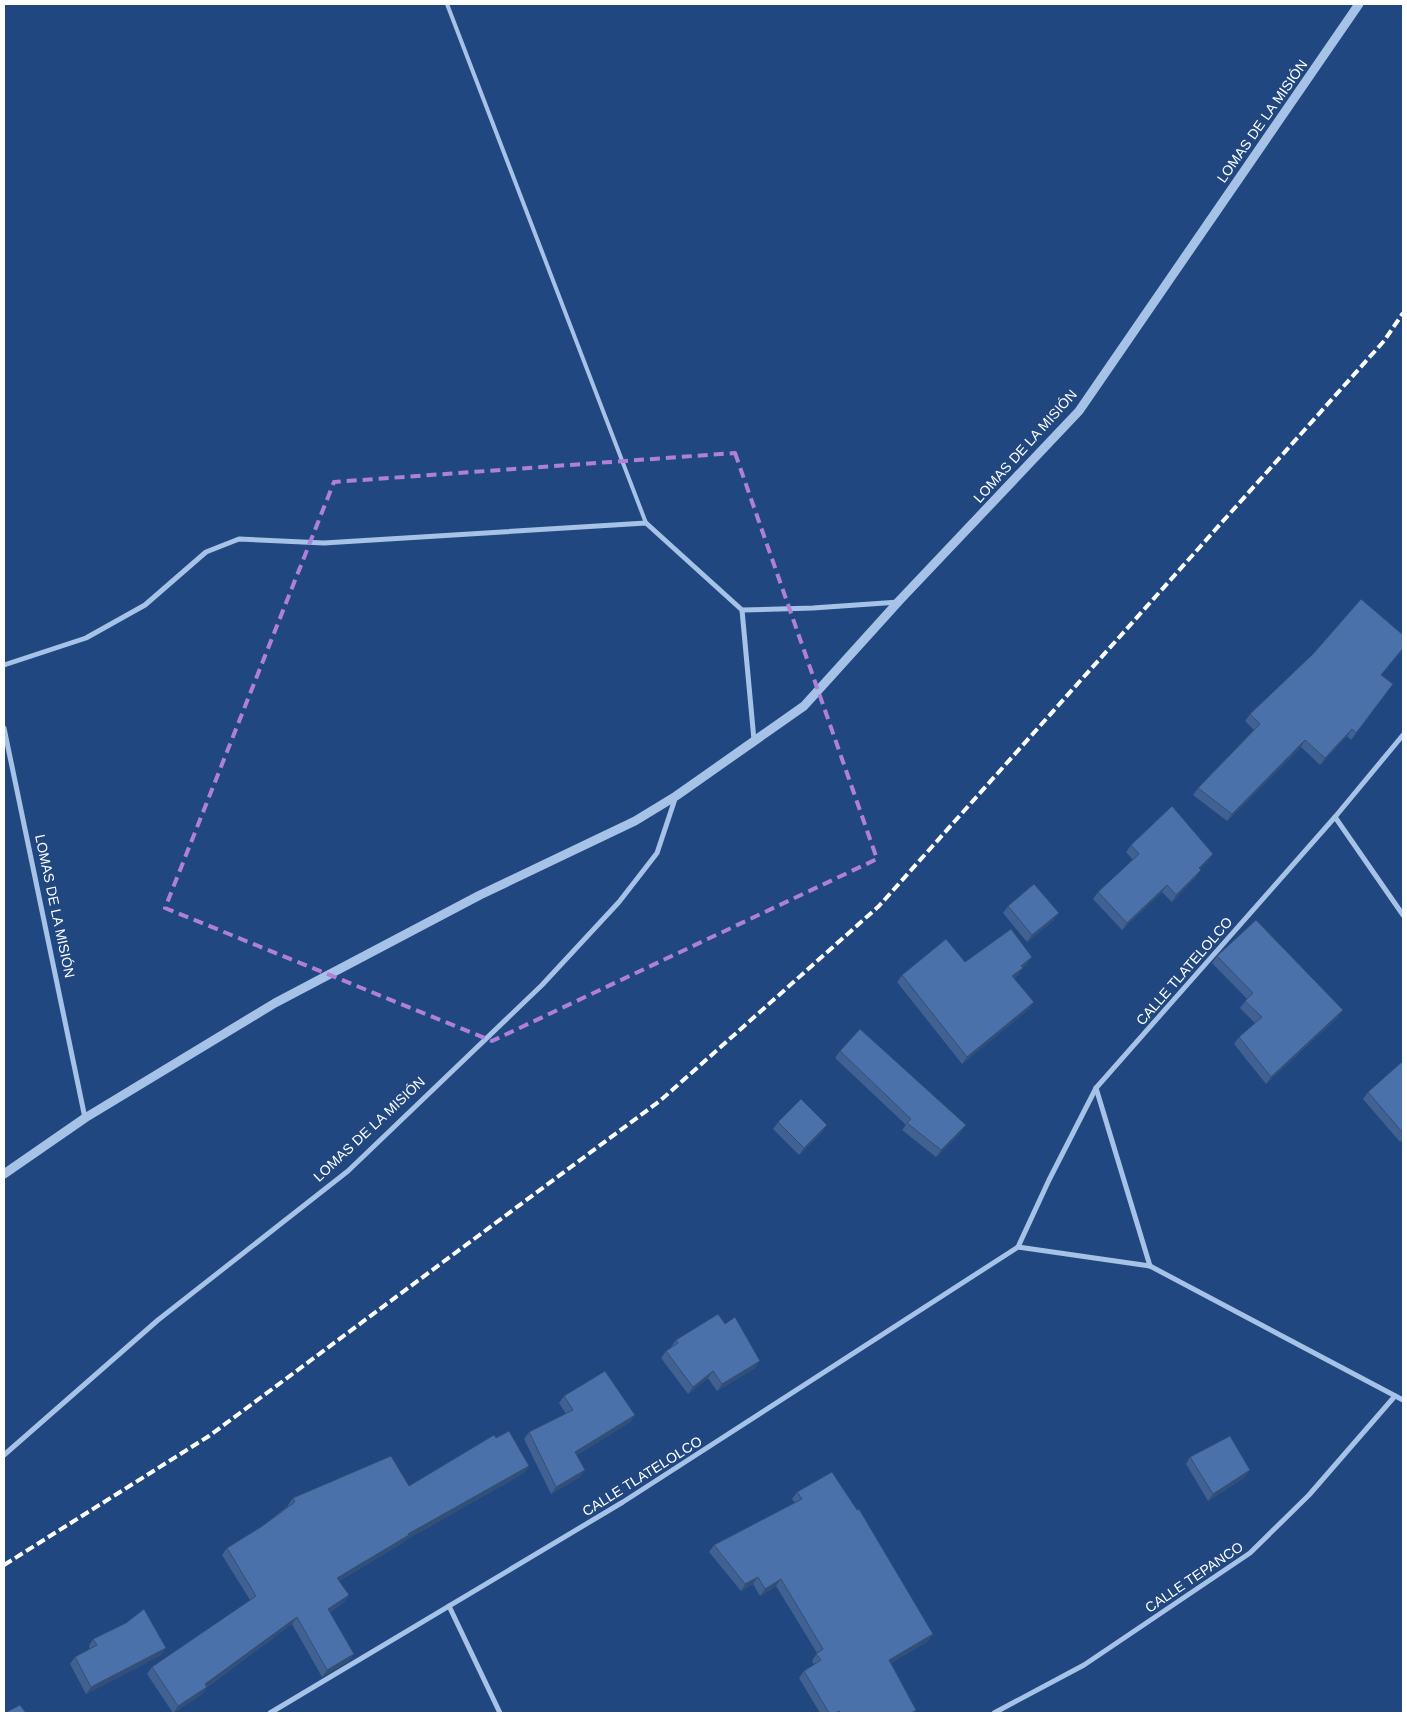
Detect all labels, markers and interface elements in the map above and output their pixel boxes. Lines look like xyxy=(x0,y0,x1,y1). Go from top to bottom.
street label: LOMAS DE LA MISIÓN xyxy=(1213,57,1311,185)
street label: LOMAS DE LA MISIÓN xyxy=(970,386,1080,506)
street label: LOMAS DE LA MISIÓN xyxy=(32,833,78,979)
street label: CALLE TLATELOLCO xyxy=(1133,914,1235,1028)
street label: LOMAS DE LA MISIÓN xyxy=(310,1073,428,1185)
street label: CALLE TLATELOLCO xyxy=(579,1433,705,1519)
street label: CALLE TEPANCO xyxy=(1142,1538,1246,1616)

